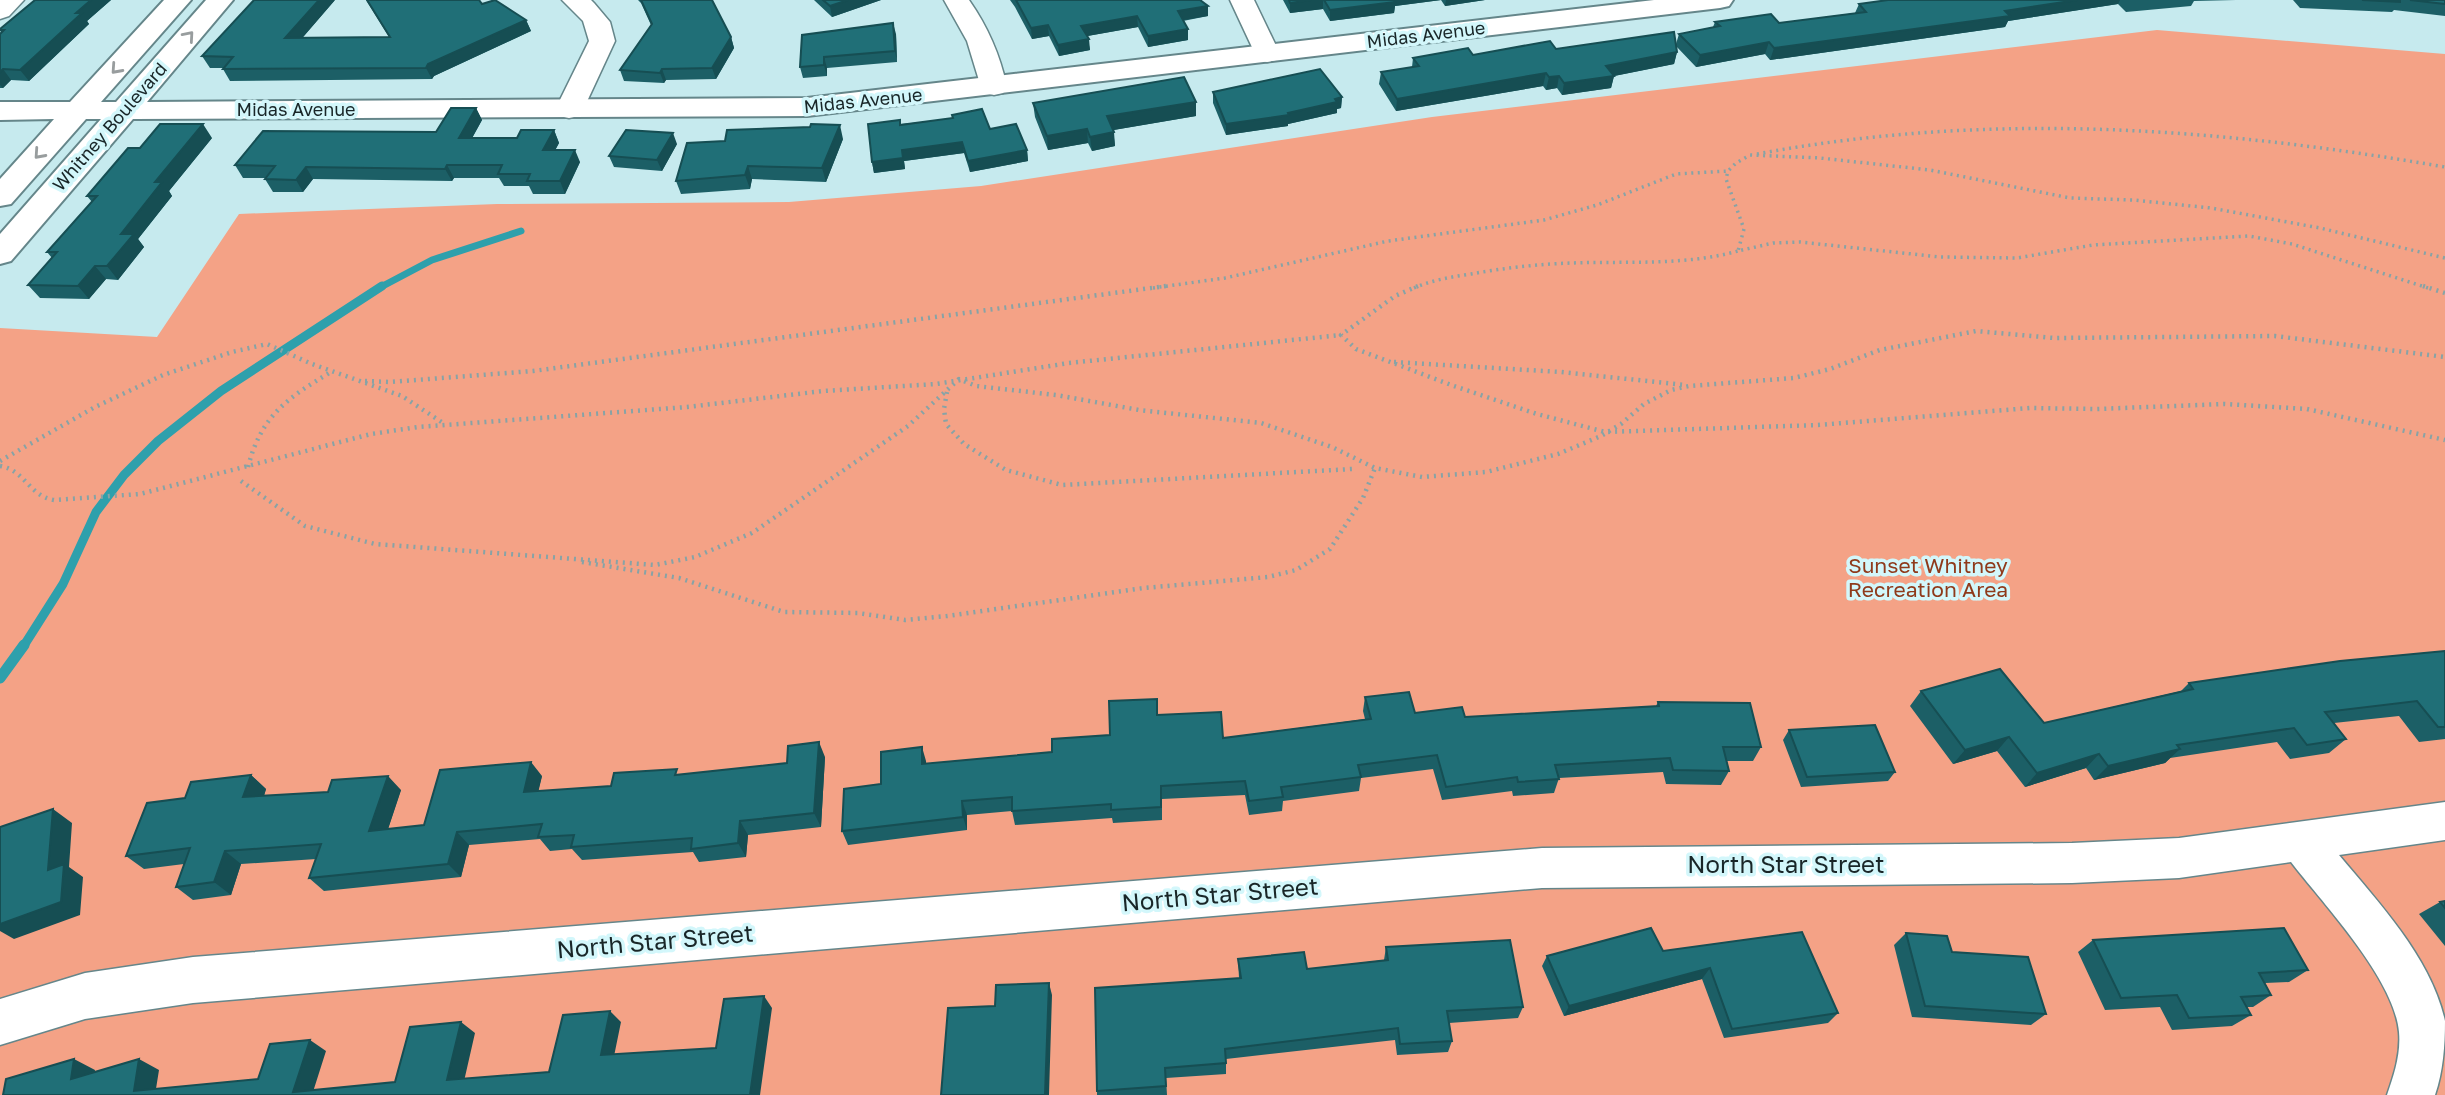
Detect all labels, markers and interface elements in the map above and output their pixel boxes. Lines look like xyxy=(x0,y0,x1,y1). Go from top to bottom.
street label: Midas Avenue xyxy=(1365,16,1486,52)
one-way arrow xyxy=(181,31,193,44)
street label: Whitney Boulevard xyxy=(47,58,171,195)
one-way arrow xyxy=(111,61,124,74)
street label: Midas Avenue xyxy=(803,83,923,117)
street label: Midas Avenue xyxy=(236,98,356,120)
one-way arrow xyxy=(35,146,47,159)
park label: Sunset Whitney Recreation Area xyxy=(1848,552,2008,602)
street label: North Star Street xyxy=(1687,849,1885,878)
street label: North Star Street xyxy=(1120,870,1319,917)
street label: North Star Street xyxy=(555,917,754,964)

